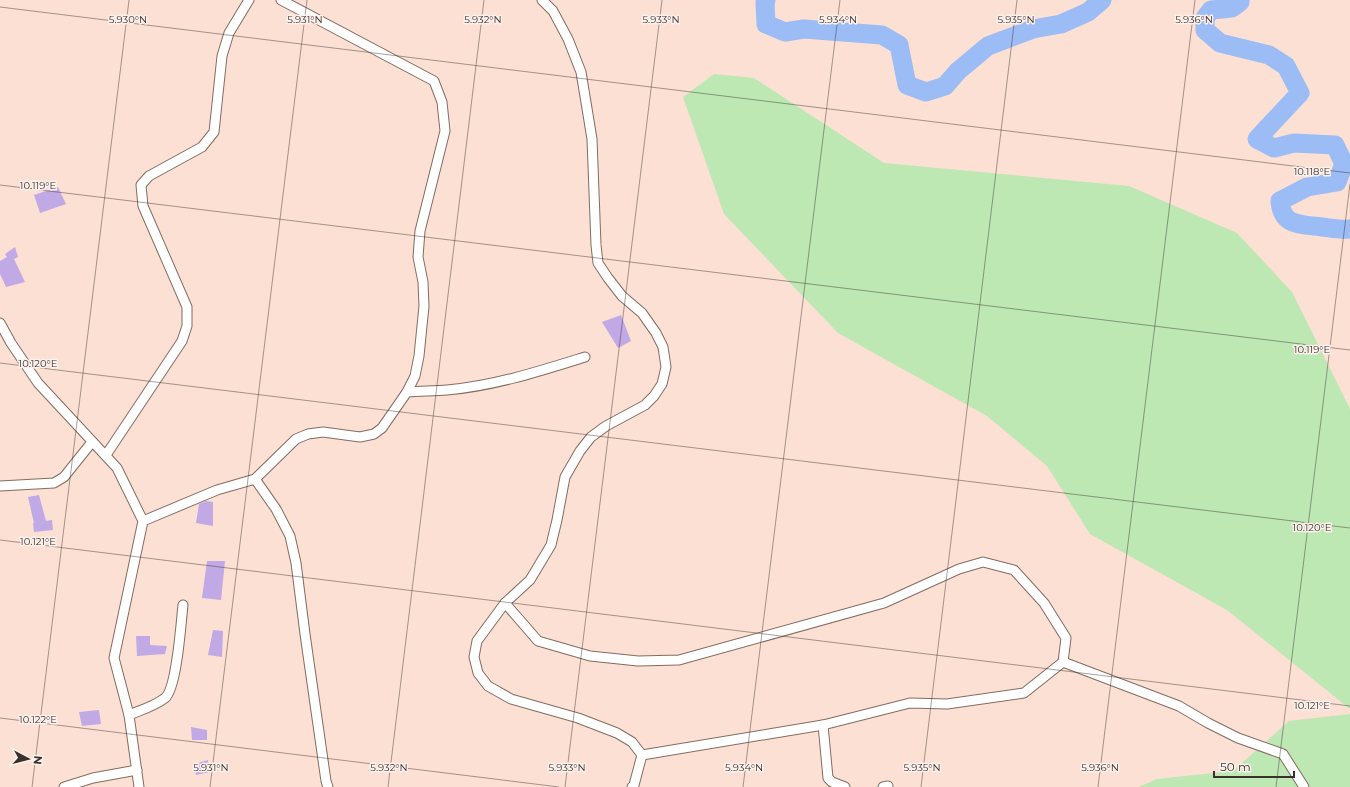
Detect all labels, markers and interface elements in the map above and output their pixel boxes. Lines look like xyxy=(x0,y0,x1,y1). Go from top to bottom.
text: 5.930°N xyxy=(109,13,147,26)
text: 5.931°N xyxy=(287,13,323,26)
text: 5.932°N xyxy=(464,13,502,26)
text: 5.933°N xyxy=(642,13,680,26)
text: 5.934°N xyxy=(819,13,857,26)
text: 5.935°N xyxy=(997,13,1035,26)
text: 5.936°N xyxy=(1175,13,1213,26)
text: 10.118°E xyxy=(1294,165,1331,178)
text: 10.119°E xyxy=(20,179,56,192)
text: 10.119°E xyxy=(1294,343,1330,356)
text: 10.120°E xyxy=(19,357,58,370)
text: 10.120°E xyxy=(1293,521,1332,534)
text: 10.121°E xyxy=(20,535,56,548)
text: 10.121°E xyxy=(1294,699,1330,712)
text: 10.122°E xyxy=(19,713,57,726)
north arrow xyxy=(8,739,48,779)
scale bar xyxy=(1214,753,1294,779)
text: N xyxy=(30,755,45,765)
text: 50 m xyxy=(1220,759,1251,774)
text: 5.931°N xyxy=(193,761,229,774)
text: 5.932°N xyxy=(370,761,408,774)
text: 5.933°N xyxy=(548,761,586,774)
text: 5.934°N xyxy=(725,761,763,774)
text: 5.935°N xyxy=(903,761,941,774)
text: 5.936°N xyxy=(1081,761,1119,774)

